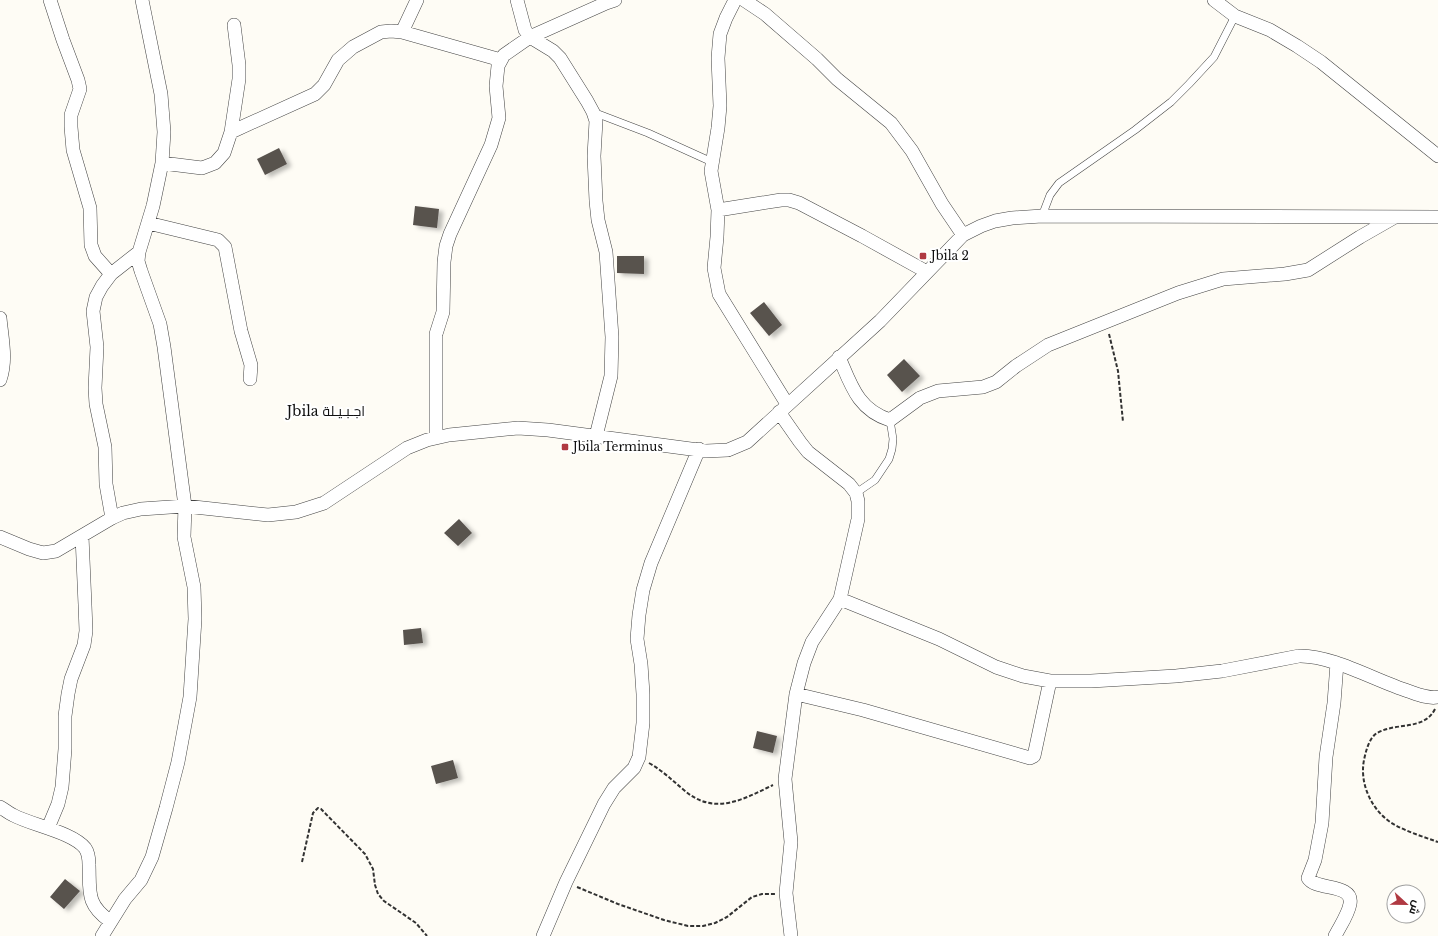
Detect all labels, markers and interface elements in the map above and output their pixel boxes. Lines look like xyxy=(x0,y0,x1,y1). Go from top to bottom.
place label: Jbila 2 xyxy=(929,248,969,263)
marker: Jbila 2 xyxy=(918,251,928,261)
district label: Jbila اجـبـيـلة xyxy=(285,402,365,420)
place label: Jbila Terminus xyxy=(571,439,663,454)
marker: Jbila Terminus xyxy=(560,442,570,452)
north arrow xyxy=(1386,884,1426,924)
text: ش xyxy=(1406,899,1424,917)

